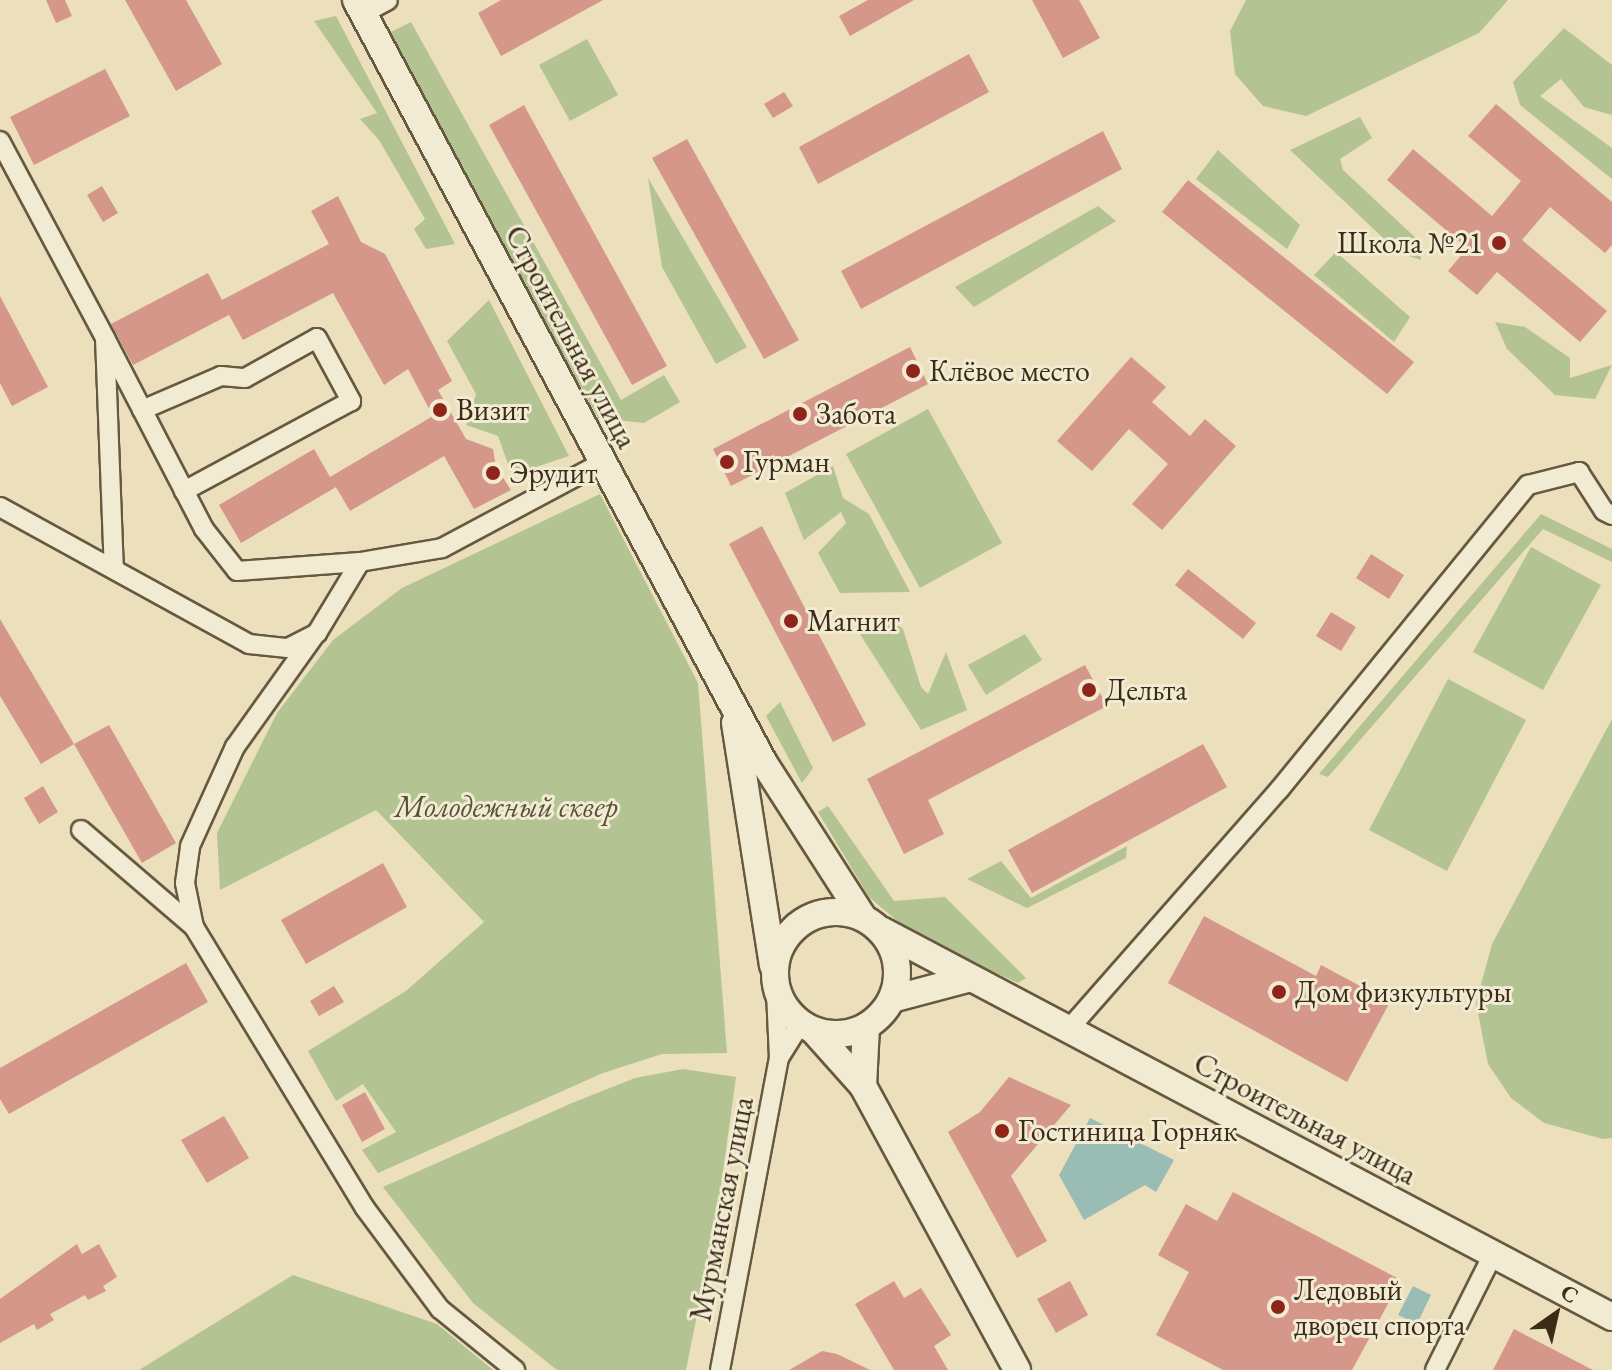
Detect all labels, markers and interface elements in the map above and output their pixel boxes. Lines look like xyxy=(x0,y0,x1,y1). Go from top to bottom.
street label: Строительная улица xyxy=(497,219,645,455)
place label: Школа №21 xyxy=(1337,225,1483,261)
marker: Школа №21 xyxy=(1490,234,1508,252)
place label: Клёвое место xyxy=(929,353,1090,389)
marker: Клёвое место xyxy=(904,362,922,380)
place label: Визит xyxy=(456,392,529,428)
place label: Забота xyxy=(816,396,896,432)
marker: Визит xyxy=(431,401,449,419)
marker: Забота xyxy=(791,405,809,423)
place label: Гурман xyxy=(743,444,830,480)
marker: Гурман xyxy=(718,453,736,471)
place label: Эрудит xyxy=(509,455,598,491)
marker: Эрудит xyxy=(484,464,502,482)
place label: Магнит xyxy=(807,603,900,639)
marker: Магнит xyxy=(782,612,800,630)
place label: Дельта xyxy=(1105,672,1187,708)
marker: Дельта xyxy=(1080,681,1098,699)
park label: Молодежный сквер xyxy=(394,789,618,825)
place label: Дом физкультуры xyxy=(1295,974,1512,1010)
marker: Дом физкультуры xyxy=(1270,983,1288,1001)
street label: Строительная улица xyxy=(1187,1045,1423,1193)
street label: Мурманская улица xyxy=(683,1094,761,1324)
place label: Гостиница Горняк xyxy=(1018,1113,1237,1149)
marker: Гостиница Горняк xyxy=(993,1122,1011,1140)
place label: Ледовый дворец спорта xyxy=(1294,1272,1465,1342)
north arrow xyxy=(1516,1274,1596,1354)
text: С xyxy=(1555,1277,1584,1310)
marker: Ледовый дворец спорта xyxy=(1269,1298,1287,1316)

